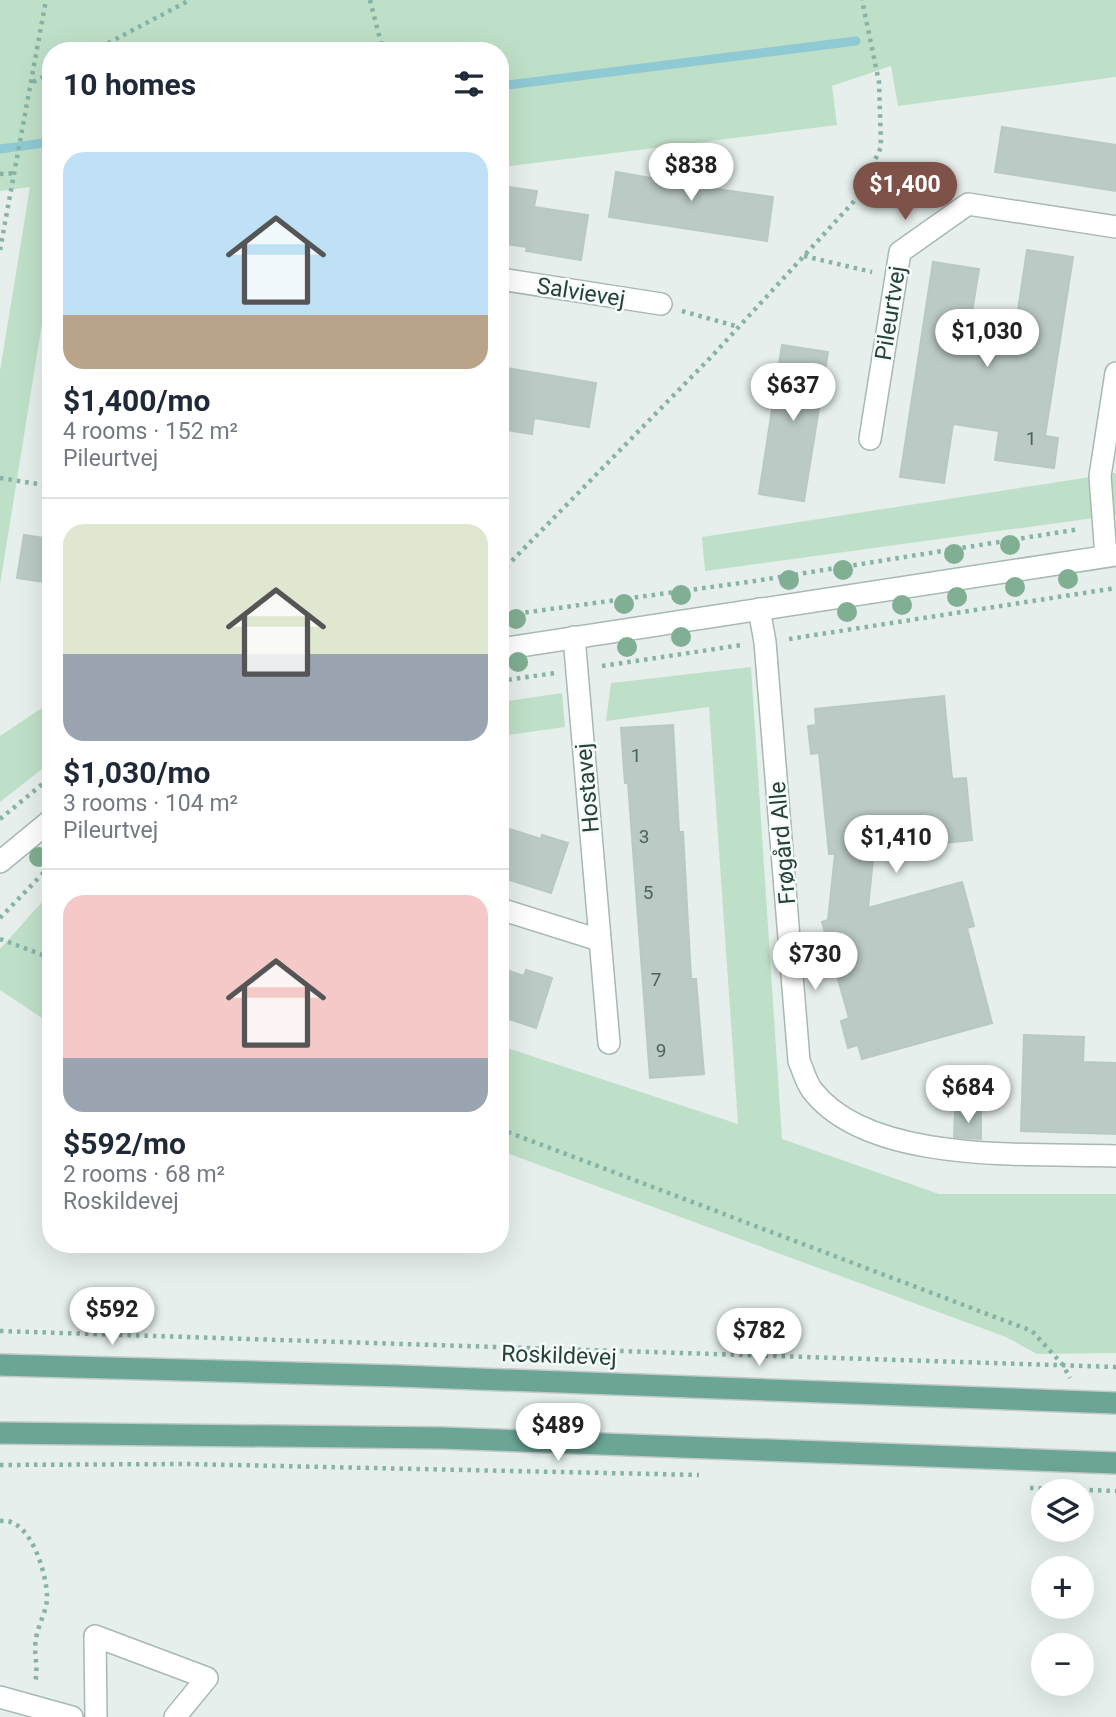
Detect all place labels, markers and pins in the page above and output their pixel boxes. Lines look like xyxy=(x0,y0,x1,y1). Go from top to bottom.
pin: $838 xyxy=(650,144,732,203)
pin: $1,400 xyxy=(848,162,962,222)
pin: $1,030 xyxy=(930,310,1044,369)
pin: $637 xyxy=(752,364,834,423)
pin: $1,410 xyxy=(839,816,953,875)
pin: $730 xyxy=(774,932,856,992)
pin: $684 xyxy=(927,1066,1009,1125)
pin: $592 xyxy=(71,1288,153,1347)
pin: $782 xyxy=(718,1308,800,1368)
pin: $489 xyxy=(517,1404,599,1463)

